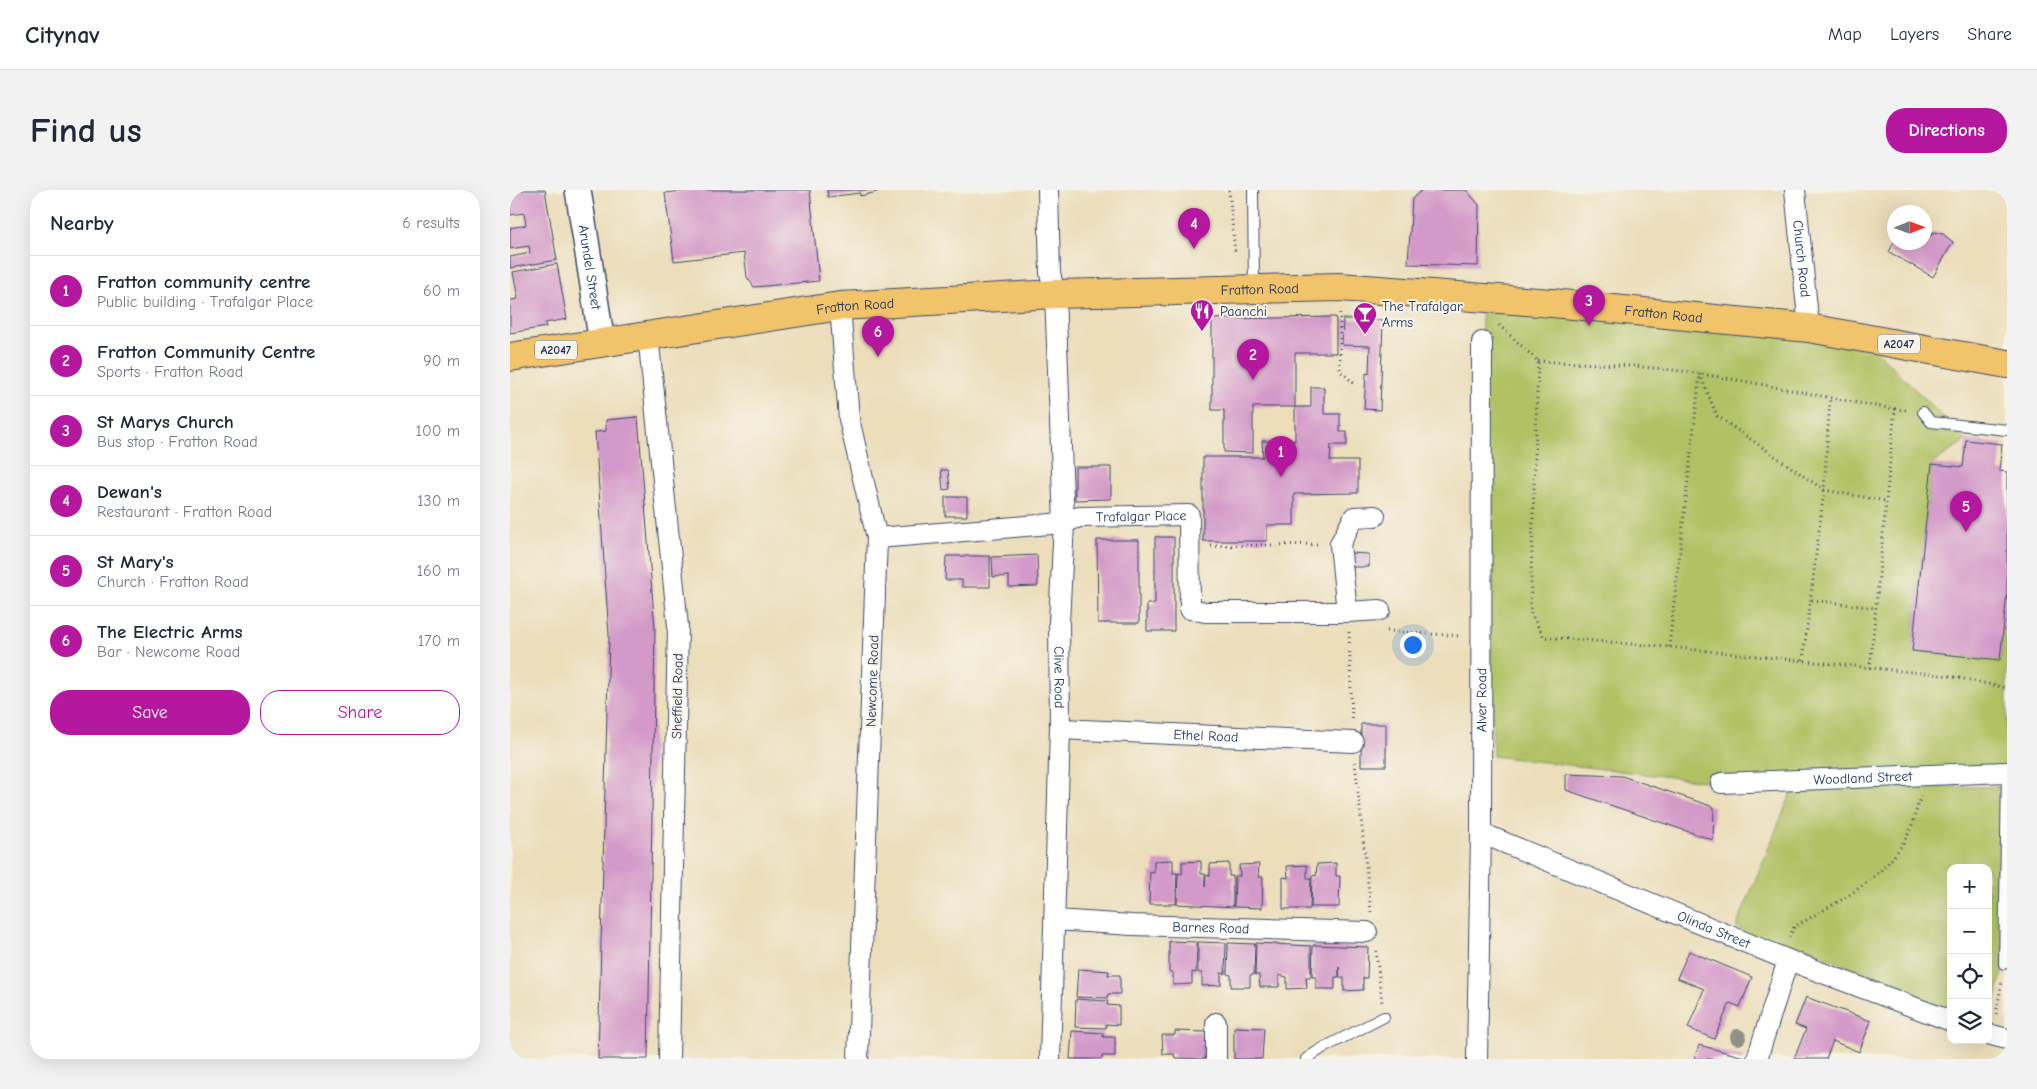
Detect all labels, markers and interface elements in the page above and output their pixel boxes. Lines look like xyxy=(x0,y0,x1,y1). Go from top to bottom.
text: Citynav xyxy=(25,21,100,49)
text: Map xyxy=(1828,24,1862,45)
text: Layers xyxy=(1890,24,1939,45)
text: Share xyxy=(1967,24,2012,45)
button: Directions xyxy=(1886,108,2007,153)
text: Find us xyxy=(30,110,142,151)
north arrow xyxy=(1887,205,1932,250)
pin: 4 xyxy=(1178,208,1210,249)
text: Nearby xyxy=(50,211,114,235)
text: 6 results xyxy=(402,214,460,232)
street label: Church Road xyxy=(1789,219,1814,298)
street label: Arundel Street xyxy=(575,223,605,312)
text: Fratton community centre xyxy=(97,271,310,293)
street label: Fratton Road xyxy=(1220,280,1299,299)
text: 1 xyxy=(63,282,69,300)
text: 60 m xyxy=(423,282,460,300)
pin: 3 xyxy=(1573,285,1605,326)
text: Public building · Trafalgar Place xyxy=(97,293,313,311)
street label: Fratton Road xyxy=(815,295,895,319)
restaurant icon: Paanchi xyxy=(1189,298,1215,332)
place label: The Trafalgar Arms xyxy=(1382,298,1463,331)
bar icon: The Trafalgar Arms xyxy=(1352,301,1378,335)
street label: Fratton Road xyxy=(1624,302,1703,327)
place label: Paanchi xyxy=(1220,303,1267,320)
pin: 6 xyxy=(862,316,894,357)
road number: A2047 xyxy=(1878,334,1920,354)
pin: 2 xyxy=(1237,339,1269,380)
road number: A2047 xyxy=(535,340,577,360)
text: Fratton Community Centre xyxy=(97,341,315,363)
text: 2 xyxy=(62,352,70,370)
text: 90 m xyxy=(423,352,460,370)
text: Sports · Fratton Road xyxy=(97,363,243,381)
text: St Marys Church xyxy=(97,411,234,433)
text: 3 xyxy=(62,422,70,440)
text: 100 m xyxy=(416,422,460,440)
text: Bus stop · Fratton Road xyxy=(97,433,258,451)
pin: 1 xyxy=(1265,436,1297,477)
text: Dewan's xyxy=(97,481,162,503)
pin: 5 xyxy=(1950,491,1982,532)
text: 4 xyxy=(62,492,70,510)
text: 130 m xyxy=(417,492,460,510)
text: Restaurant · Fratton Road xyxy=(97,503,272,521)
street label: Trafalgar Place xyxy=(1096,507,1187,526)
text: St Mary's xyxy=(97,551,174,573)
text: 5 xyxy=(62,562,70,580)
text: 160 m xyxy=(417,562,460,580)
text: Church · Fratton Road xyxy=(97,573,249,591)
text: The Electric Arms xyxy=(97,621,243,643)
text: 6 xyxy=(62,632,70,650)
text: 170 m xyxy=(418,632,460,650)
your location xyxy=(1400,632,1426,658)
street label: Newcome Road xyxy=(862,635,883,727)
text: Bar · Newcome Road xyxy=(97,643,240,661)
street label: Clive Road xyxy=(1050,646,1068,708)
street label: Sheffield Road xyxy=(668,653,687,739)
street label: Alver Road xyxy=(1473,668,1490,732)
button: Save xyxy=(50,690,250,735)
button: Share xyxy=(260,690,460,735)
street label: Ethel Road xyxy=(1173,726,1239,746)
street label: Woodland Street xyxy=(1813,768,1914,788)
map controls xyxy=(1947,864,1992,1044)
button: + xyxy=(1947,864,1992,909)
street label: Olinda Street xyxy=(1675,907,1754,953)
button: − xyxy=(1947,909,1992,954)
street label: Barnes Road xyxy=(1172,918,1250,937)
button: locate xyxy=(1947,954,1992,999)
button: layers xyxy=(1947,999,1992,1044)

